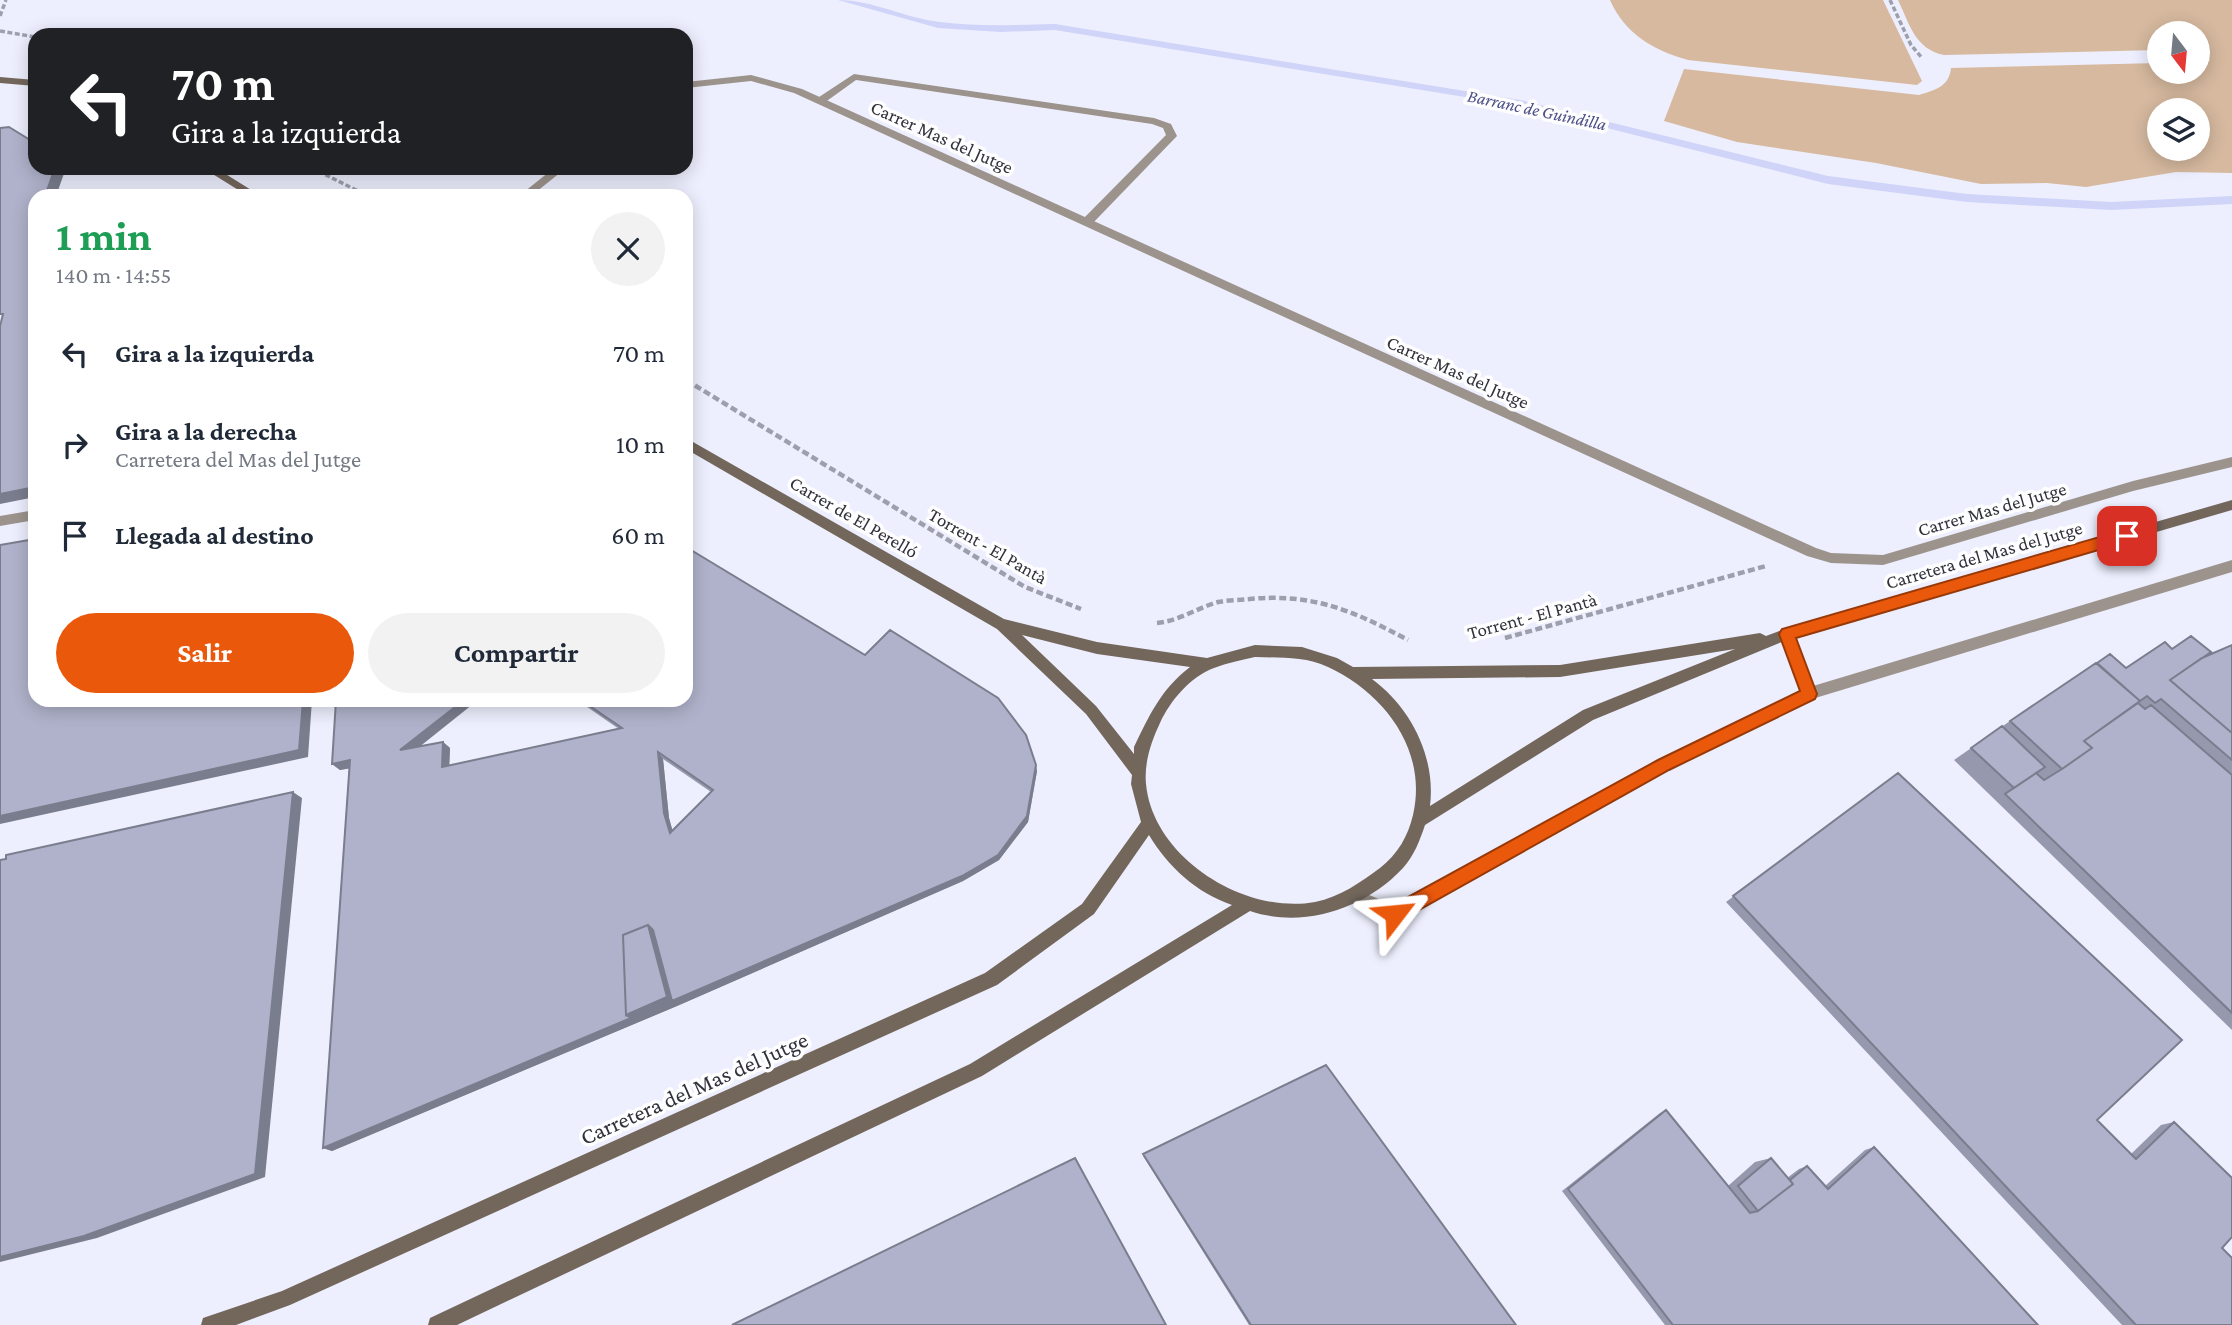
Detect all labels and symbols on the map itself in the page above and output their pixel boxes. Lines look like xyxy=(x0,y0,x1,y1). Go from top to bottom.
north arrow xyxy=(2147,21,2210,84)
water label: Barranc de Guindilla xyxy=(1466,86,1609,135)
street label: Carrer Mas del Jutge xyxy=(868,96,1016,178)
street label: Carrer Mas del Jutge xyxy=(1384,331,1532,413)
street label: Carrer de El Perelló xyxy=(786,472,922,562)
street label: Carrer Mas del Jutge xyxy=(1915,478,2069,540)
street label: Torrent - El Pantà xyxy=(925,504,1051,588)
pin xyxy=(2097,506,2157,566)
street label: Carretera del Mas del Jutge xyxy=(1883,517,2085,593)
street label: Torrent - El Pantà xyxy=(1465,589,1599,643)
position arrow xyxy=(1358,877,1432,951)
street label: Carretera del Mas del Jutge xyxy=(576,1026,812,1150)

